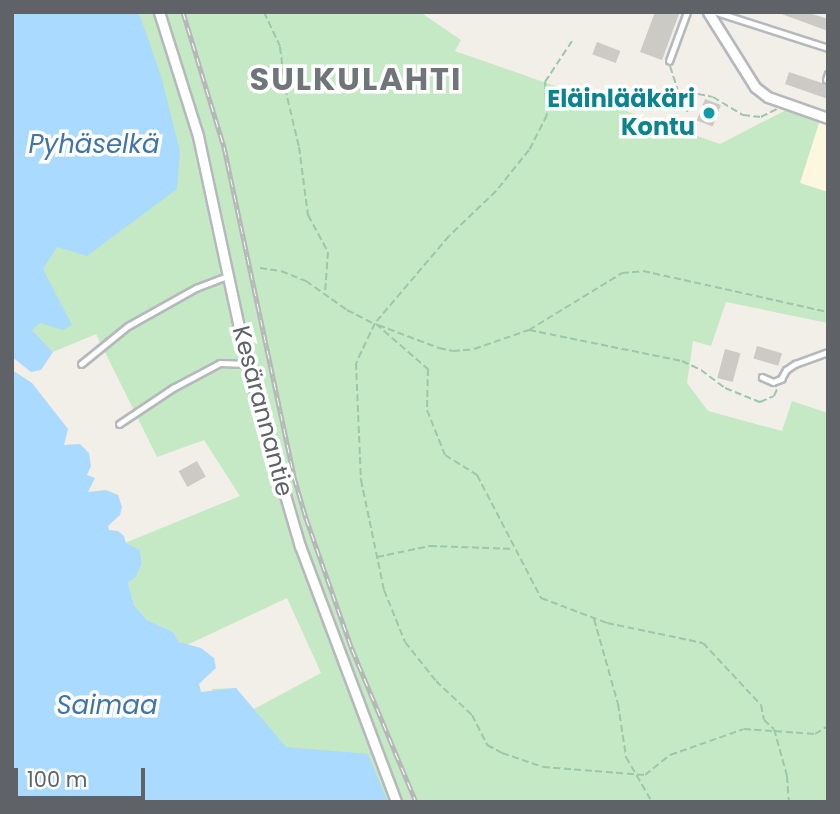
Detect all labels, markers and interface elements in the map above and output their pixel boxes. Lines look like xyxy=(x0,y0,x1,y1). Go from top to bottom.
district label: SULKULAHTI xyxy=(251,60,461,98)
place label: Eläinlääkäri Kontu xyxy=(547,85,695,141)
marker: Eläinlääkäri Kontu xyxy=(701,105,717,121)
water label: Pyhäselkä xyxy=(29,129,159,161)
street label: Kesärannantie xyxy=(226,323,300,499)
water label: Saimaa xyxy=(56,690,158,722)
scale bar xyxy=(18,754,149,798)
text: 100 m xyxy=(27,765,87,794)

